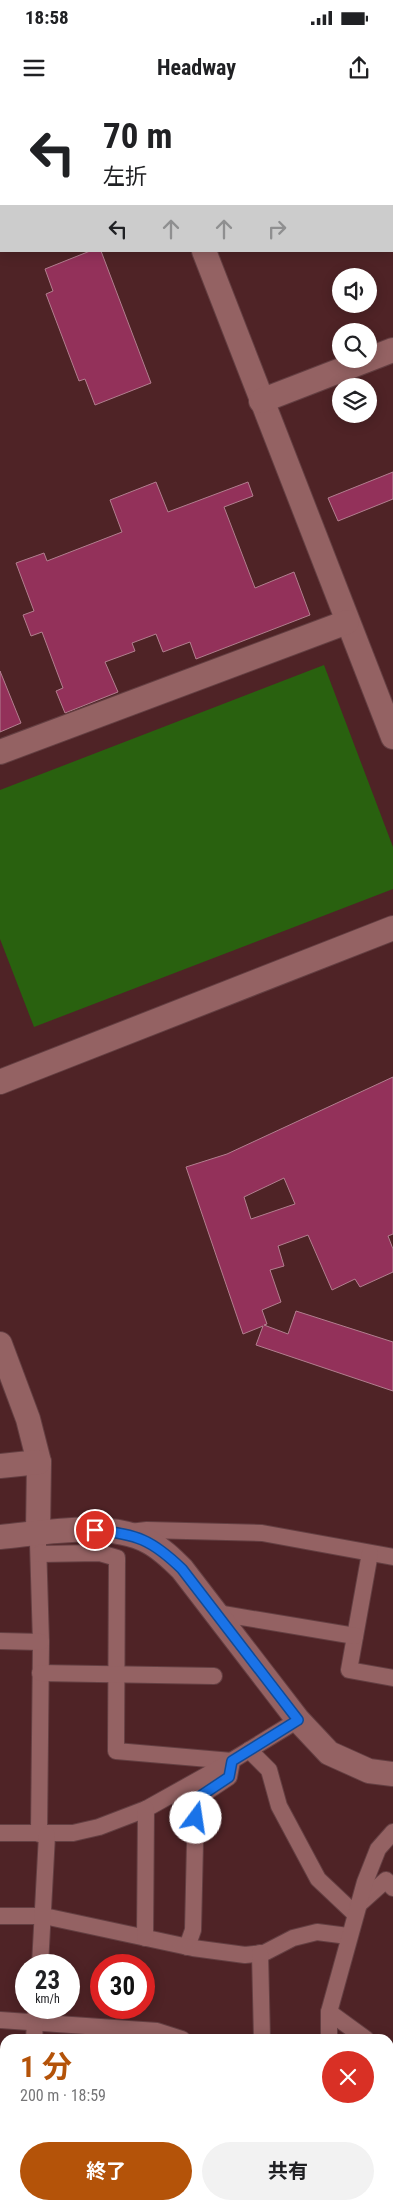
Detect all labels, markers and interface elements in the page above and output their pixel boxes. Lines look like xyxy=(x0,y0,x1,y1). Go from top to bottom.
text: 18:58 xyxy=(25,6,69,29)
icon: menu xyxy=(20,54,48,82)
icon: share xyxy=(345,54,373,82)
text: Headway xyxy=(157,55,236,80)
text: 70 m xyxy=(103,116,172,157)
icon: left xyxy=(20,120,85,185)
text: 左折 xyxy=(103,164,147,189)
icon: left xyxy=(104,215,132,243)
icon: ahead xyxy=(157,215,185,243)
icon: ahead xyxy=(210,215,238,243)
icon: right xyxy=(263,215,291,243)
map controls xyxy=(332,268,377,423)
button: sound xyxy=(332,268,377,313)
button: search xyxy=(332,323,377,368)
button: layers xyxy=(332,378,377,423)
pin xyxy=(74,1509,116,1551)
icon: arrive xyxy=(81,1516,109,1544)
position arrow xyxy=(169,1791,221,1843)
speed limit sign: 30 xyxy=(90,1954,155,2019)
text: 23 xyxy=(35,1966,60,1995)
text: km/h xyxy=(35,1992,60,2006)
text: 1 分 xyxy=(20,2049,72,2084)
button: close xyxy=(322,2051,374,2103)
text: 200 m · 18:59 xyxy=(20,2086,106,2105)
button: 終了 xyxy=(20,2142,192,2200)
button: 共有 xyxy=(202,2142,374,2200)

